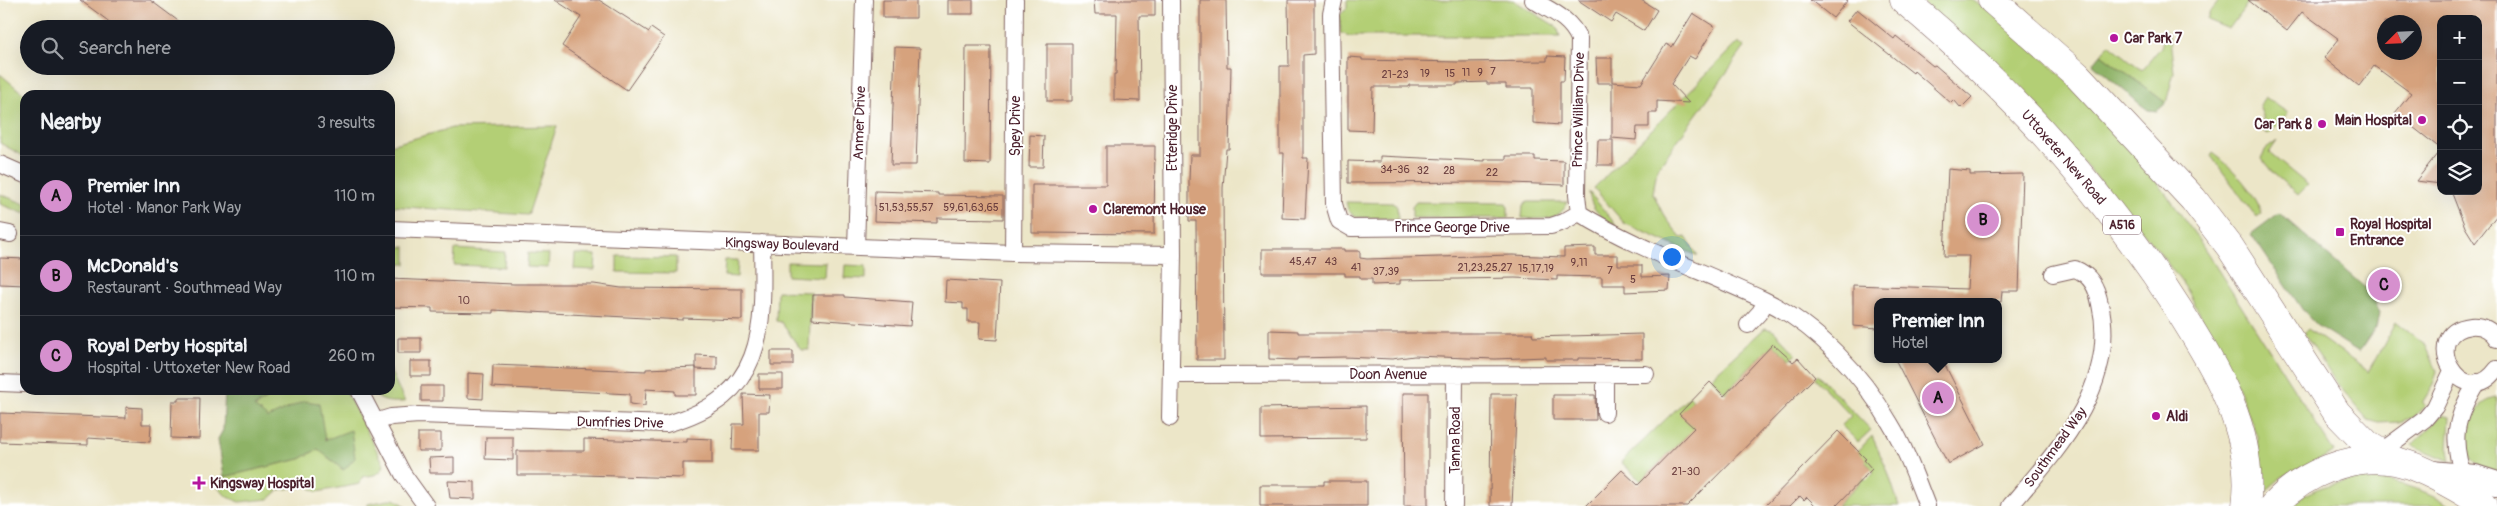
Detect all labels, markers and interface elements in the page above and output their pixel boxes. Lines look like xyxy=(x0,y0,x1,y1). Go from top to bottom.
north arrow xyxy=(2377,15,2422,60)
map controls xyxy=(2437,15,2482,195)
button: + xyxy=(2437,15,2482,60)
search box xyxy=(20,20,395,75)
place label: Car Park 7 xyxy=(2124,30,2183,47)
marker: Car Park 7 xyxy=(2108,32,2120,44)
icon: search xyxy=(38,34,66,62)
text: Search here xyxy=(78,36,171,60)
street label: Prince William Drive xyxy=(1569,52,1588,168)
button: − xyxy=(2437,60,2482,105)
house number: 7 xyxy=(1490,65,1496,78)
house number: 11 xyxy=(1462,66,1470,79)
house number: 9 xyxy=(1477,66,1483,79)
house number: 19 xyxy=(1420,67,1430,80)
house number: 15 xyxy=(1445,67,1455,80)
house number: 21-23 xyxy=(1381,68,1409,81)
street label: Etteridge Drive xyxy=(1164,85,1181,171)
street label: Anmer Drive xyxy=(850,86,869,160)
street label: Spey Drive xyxy=(1007,96,1024,156)
button: locate xyxy=(2437,105,2482,150)
street label: Uttoxeter New Road xyxy=(2018,106,2110,208)
text: Nearby xyxy=(40,109,101,136)
place label: Main Hospital xyxy=(2335,112,2412,129)
text: 3 results xyxy=(317,113,375,133)
marker: Main Hospital xyxy=(2416,114,2428,126)
place label: Car Park 8 xyxy=(2254,116,2312,133)
marker: Car Park 8 xyxy=(2316,118,2328,130)
button: layers xyxy=(2437,150,2482,195)
house number: 34-36 xyxy=(1380,163,1410,176)
house number: 32 xyxy=(1417,164,1429,177)
house number: 28 xyxy=(1443,164,1455,177)
house number: 22 xyxy=(1486,166,1498,179)
text: Premier Inn xyxy=(87,174,180,198)
text: A xyxy=(51,186,61,206)
text: 110 m xyxy=(334,186,375,206)
text: Hotel · Manor Park Way xyxy=(87,198,241,218)
house number: 51,53,55,57 xyxy=(879,201,933,214)
house number: 59,61,63,65 xyxy=(943,201,999,214)
place label: Claremont House xyxy=(1103,201,1207,218)
pin: B xyxy=(1967,201,1999,239)
marker: Claremont House xyxy=(1087,203,1099,215)
road number: A516 xyxy=(2103,216,2141,234)
place label: Royal Hospital Entrance xyxy=(2350,216,2432,249)
street label: Prince George Drive xyxy=(1394,219,1510,236)
marker: Royal Hospital Entrance xyxy=(2334,226,2346,238)
street label: Kingsway Boulevard xyxy=(725,234,839,255)
your location xyxy=(1659,244,1685,270)
text: McDonald's xyxy=(87,254,178,278)
house number: 45,47 xyxy=(1289,255,1317,268)
house number: 43 xyxy=(1325,255,1337,268)
house number: 9,11 xyxy=(1570,256,1588,269)
house number: 41 xyxy=(1351,261,1361,274)
house number: 21,23,25,27 xyxy=(1458,261,1513,274)
house number: 15,17,19 xyxy=(1518,262,1554,275)
house number: 7 xyxy=(1607,264,1613,277)
house number: 37,39 xyxy=(1373,265,1400,278)
text: B xyxy=(51,266,61,286)
text: 110 m xyxy=(334,266,375,286)
pin: C xyxy=(2368,266,2400,304)
house number: 5 xyxy=(1630,273,1636,286)
text: Restaurant · Southmead Way xyxy=(87,278,282,298)
house number: 10 xyxy=(458,294,470,307)
popup xyxy=(1874,298,2002,363)
text: Premier Inn xyxy=(1891,309,1985,333)
text: Hotel xyxy=(1891,333,1928,353)
text: Royal Derby Hospital xyxy=(87,334,248,358)
text: C xyxy=(51,346,61,366)
text: 260 m xyxy=(328,346,375,366)
text: Hospital · Uttoxeter New Road xyxy=(87,358,291,378)
street label: Doon Avenue xyxy=(1349,366,1427,383)
pin: A xyxy=(1922,379,1954,417)
street label: Southmead Way xyxy=(2021,404,2090,491)
street label: Tanna Road xyxy=(1447,406,1464,474)
place label: Aldi xyxy=(2166,408,2188,425)
marker: Aldi xyxy=(2150,410,2162,422)
street label: Dumfries Drive xyxy=(576,413,664,432)
house number: 21-30 xyxy=(1672,465,1700,478)
place label: Kingsway Hospital xyxy=(210,475,314,492)
marker: Kingsway Hospital xyxy=(192,476,206,490)

